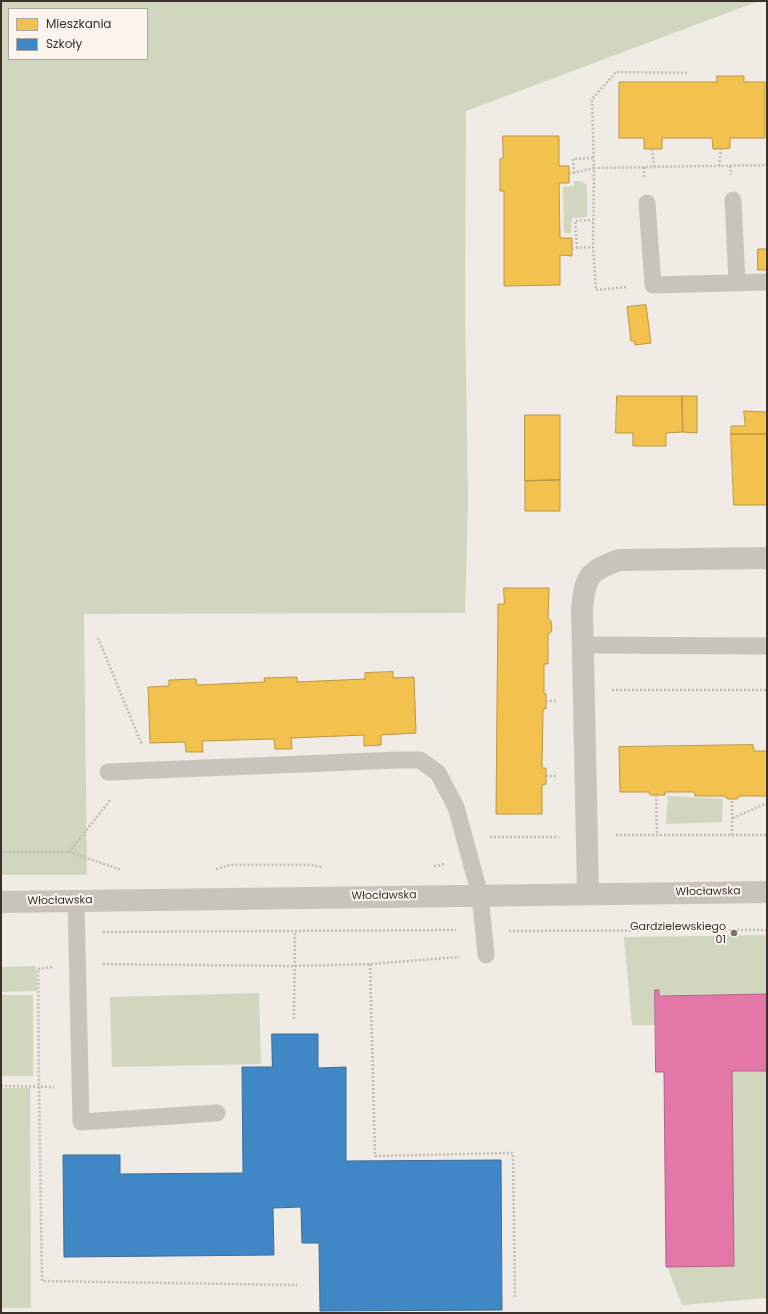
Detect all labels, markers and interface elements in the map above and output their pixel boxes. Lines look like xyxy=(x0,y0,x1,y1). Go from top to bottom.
legend xyxy=(8,8,148,60)
text: Mieszkania xyxy=(46,15,112,32)
text: Szkoły xyxy=(46,35,82,52)
street label: Włocławska xyxy=(675,885,741,899)
street label: Włocławska xyxy=(351,889,417,903)
street label: Włocławska xyxy=(27,894,93,908)
place label: Gardzielewskiego 01 xyxy=(630,920,726,946)
marker: Gardzielewskiego 01 xyxy=(729,928,739,938)

